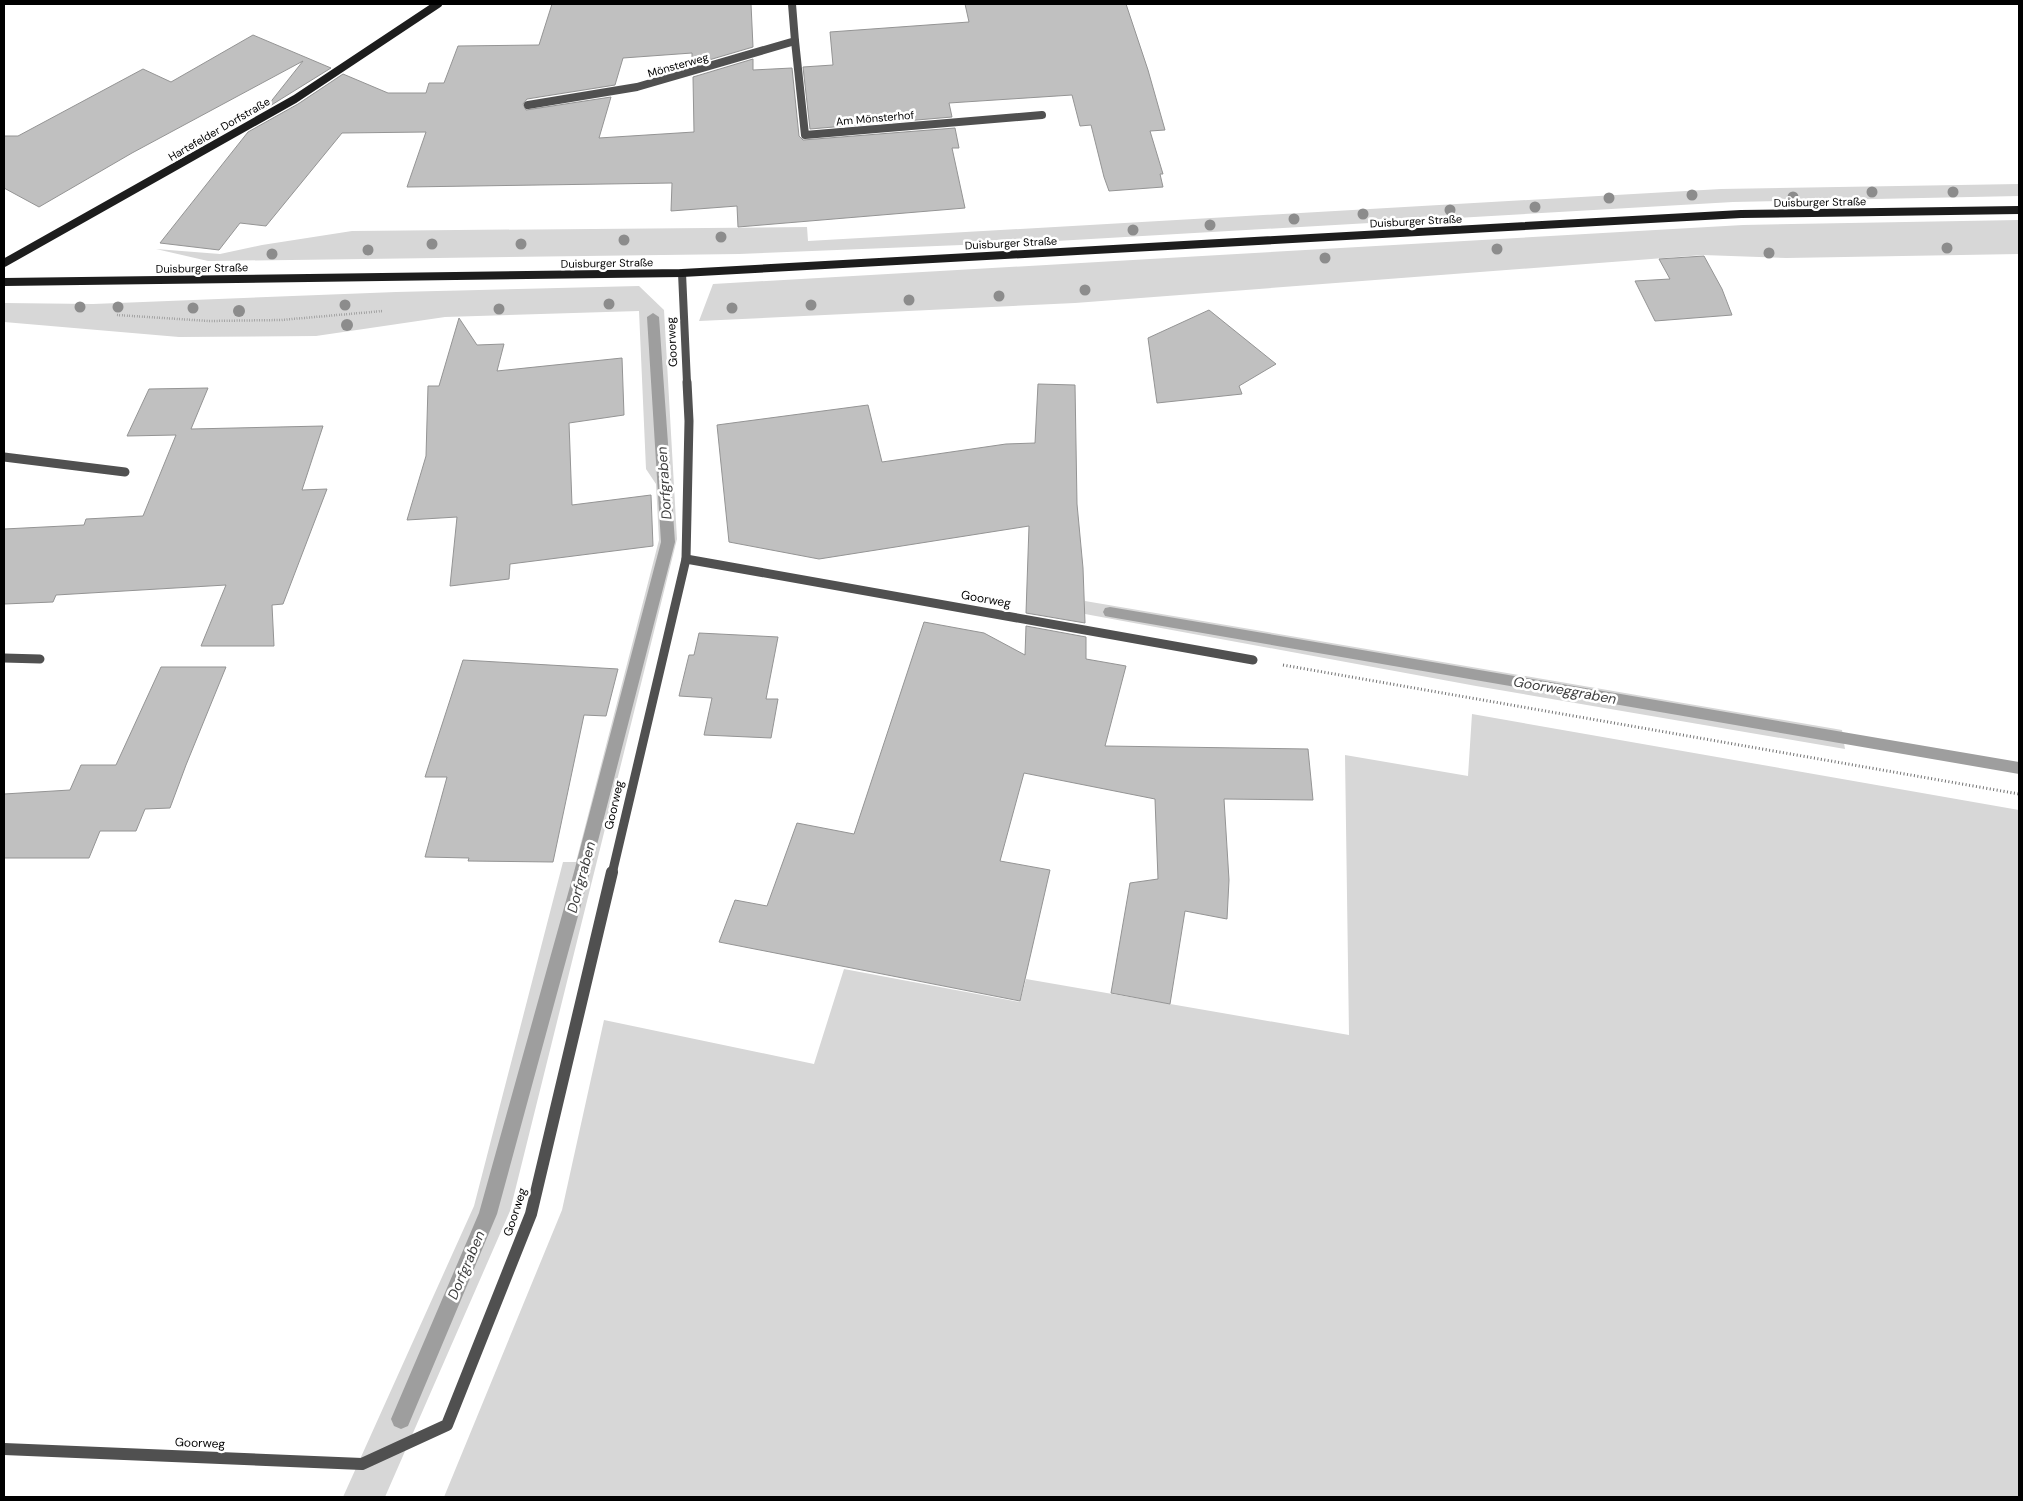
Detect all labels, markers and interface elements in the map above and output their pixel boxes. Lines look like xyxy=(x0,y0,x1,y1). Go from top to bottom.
street label: Mönsterweg xyxy=(646,50,710,80)
street label: Hartefelder Dorfstraße xyxy=(166,94,272,164)
street label: Am Mönsterhof xyxy=(835,108,915,128)
street label: Duisburger Straße xyxy=(1774,194,1866,210)
street label: Duisburger Straße xyxy=(1369,212,1463,230)
street label: Duisburger Straße xyxy=(964,234,1058,252)
street label: Duisburger Straße xyxy=(561,255,653,271)
street label: Duisburger Straße xyxy=(156,260,248,276)
street label: Goorweg xyxy=(663,316,681,367)
water label: Dorfgraben xyxy=(652,446,676,520)
street label: Goorweg xyxy=(960,587,1012,611)
water label: Goorweggraben xyxy=(1512,672,1618,708)
street label: Goorweg xyxy=(601,778,628,831)
water label: Dorfgraben xyxy=(563,839,599,915)
street label: Goorweg xyxy=(500,1185,530,1238)
water label: Dorfgraben xyxy=(443,1228,489,1302)
street label: Goorweg xyxy=(175,1434,226,1452)

